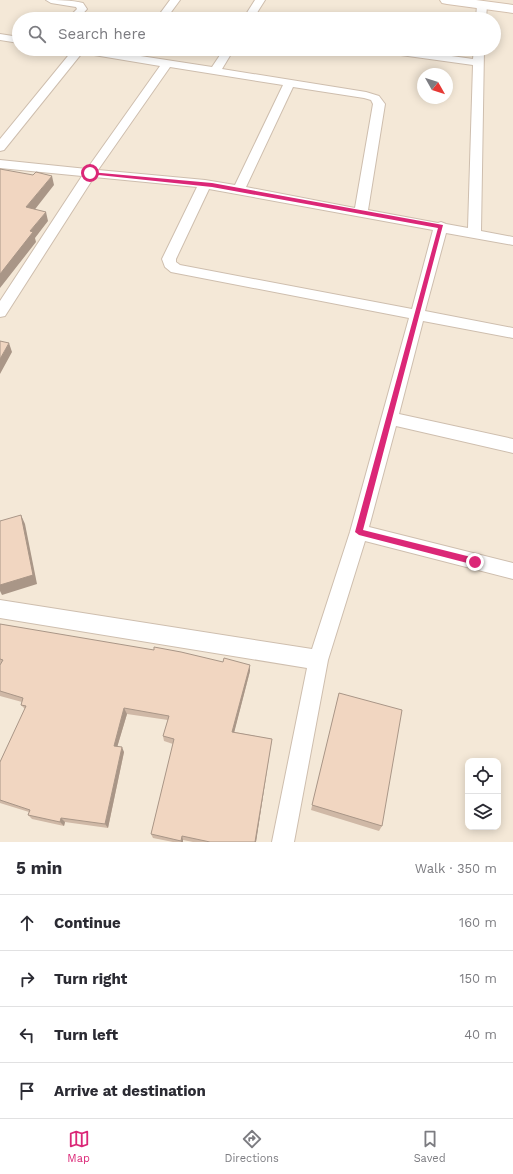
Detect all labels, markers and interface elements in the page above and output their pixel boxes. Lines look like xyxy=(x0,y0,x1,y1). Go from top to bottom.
search box xyxy=(12,12,501,56)
icon: search xyxy=(26,23,48,45)
text: Search here xyxy=(58,25,146,43)
north arrow xyxy=(417,68,453,104)
route start xyxy=(81,164,99,182)
route end xyxy=(466,553,484,571)
map controls xyxy=(465,758,501,830)
button: locate xyxy=(465,758,501,794)
button: layers xyxy=(465,794,501,830)
text: 5 min xyxy=(16,858,62,878)
text: Walk · 350 m xyxy=(415,861,497,876)
icon: ahead xyxy=(16,912,38,934)
text: Continue xyxy=(54,914,121,932)
text: 160 m xyxy=(459,915,497,930)
icon: right xyxy=(16,968,38,990)
text: Turn right xyxy=(54,970,127,988)
text: 150 m xyxy=(459,971,497,986)
icon: left xyxy=(16,1024,38,1046)
text: Turn left xyxy=(54,1026,118,1044)
text: 40 m xyxy=(464,1027,497,1042)
icon: arrive xyxy=(16,1080,38,1102)
text: Arrive at destination xyxy=(54,1082,206,1100)
tab: Map xyxy=(67,1128,90,1165)
tab: Directions xyxy=(225,1128,279,1165)
tab: Saved xyxy=(414,1128,446,1165)

